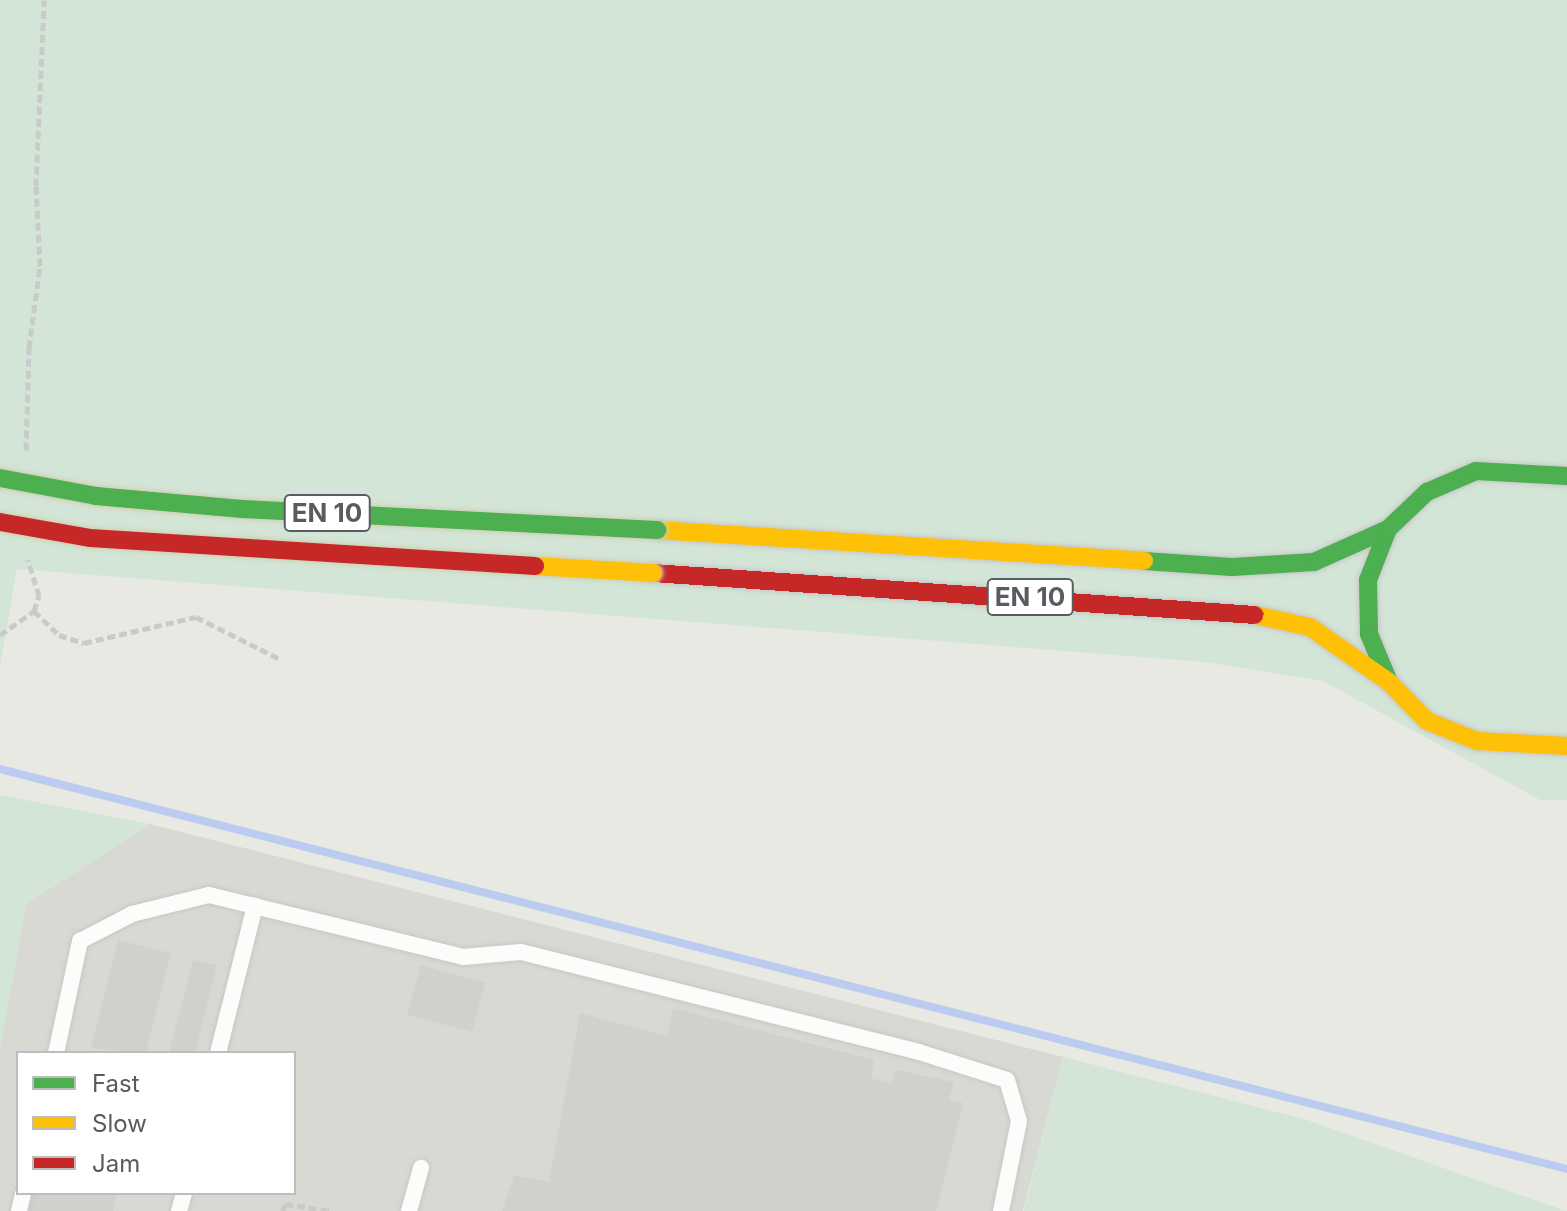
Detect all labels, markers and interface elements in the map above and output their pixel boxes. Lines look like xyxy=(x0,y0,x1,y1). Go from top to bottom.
road number: EN 10 xyxy=(283,491,371,535)
road number: EN 10 xyxy=(986,575,1074,619)
legend xyxy=(16,1051,296,1195)
text: Fast xyxy=(92,1069,140,1098)
text: Slow xyxy=(92,1109,147,1138)
text: Jam xyxy=(92,1149,140,1178)

